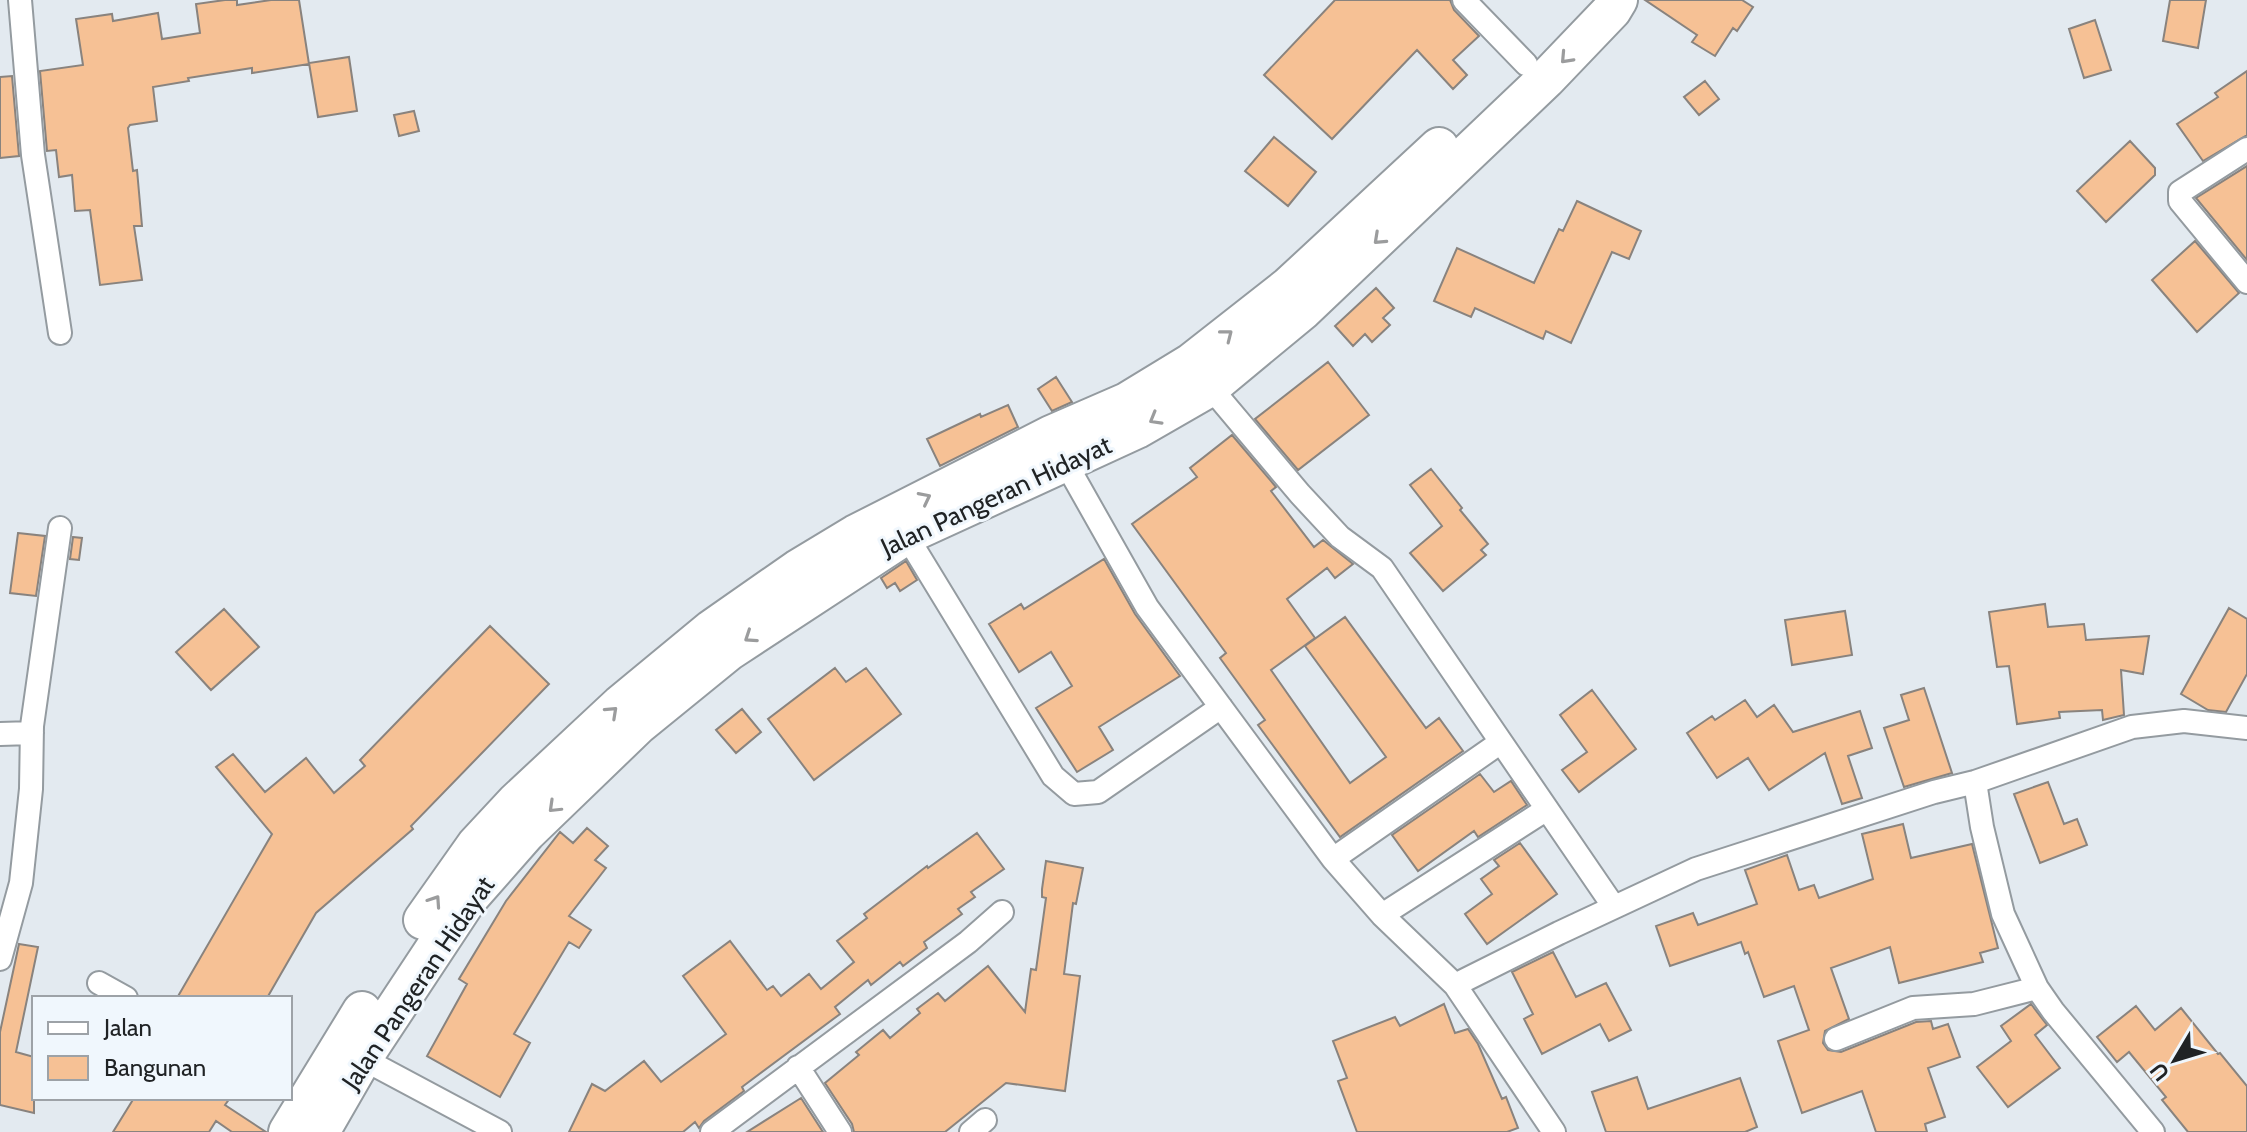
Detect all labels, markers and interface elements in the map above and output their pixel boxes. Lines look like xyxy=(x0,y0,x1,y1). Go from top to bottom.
one-way arrow xyxy=(1560,49,1575,63)
one-way arrow xyxy=(1374,229,1388,244)
one-way arrow xyxy=(1218,330,1233,344)
one-way arrow xyxy=(1149,409,1164,425)
street label: Jalan Pangeran Hidayat xyxy=(875,428,1116,564)
one-way arrow xyxy=(917,492,932,508)
one-way arrow xyxy=(744,627,759,642)
one-way arrow xyxy=(603,707,618,721)
one-way arrow xyxy=(549,797,563,812)
street label: Jalan Pangeran Hidayat xyxy=(334,870,501,1097)
one-way arrow xyxy=(426,895,441,910)
legend xyxy=(32,996,292,1100)
text: Jalan xyxy=(103,1013,152,1042)
north arrow xyxy=(2135,1020,2215,1100)
text: Bangunan xyxy=(104,1053,206,1082)
text: U xyxy=(2144,1057,2175,1087)

